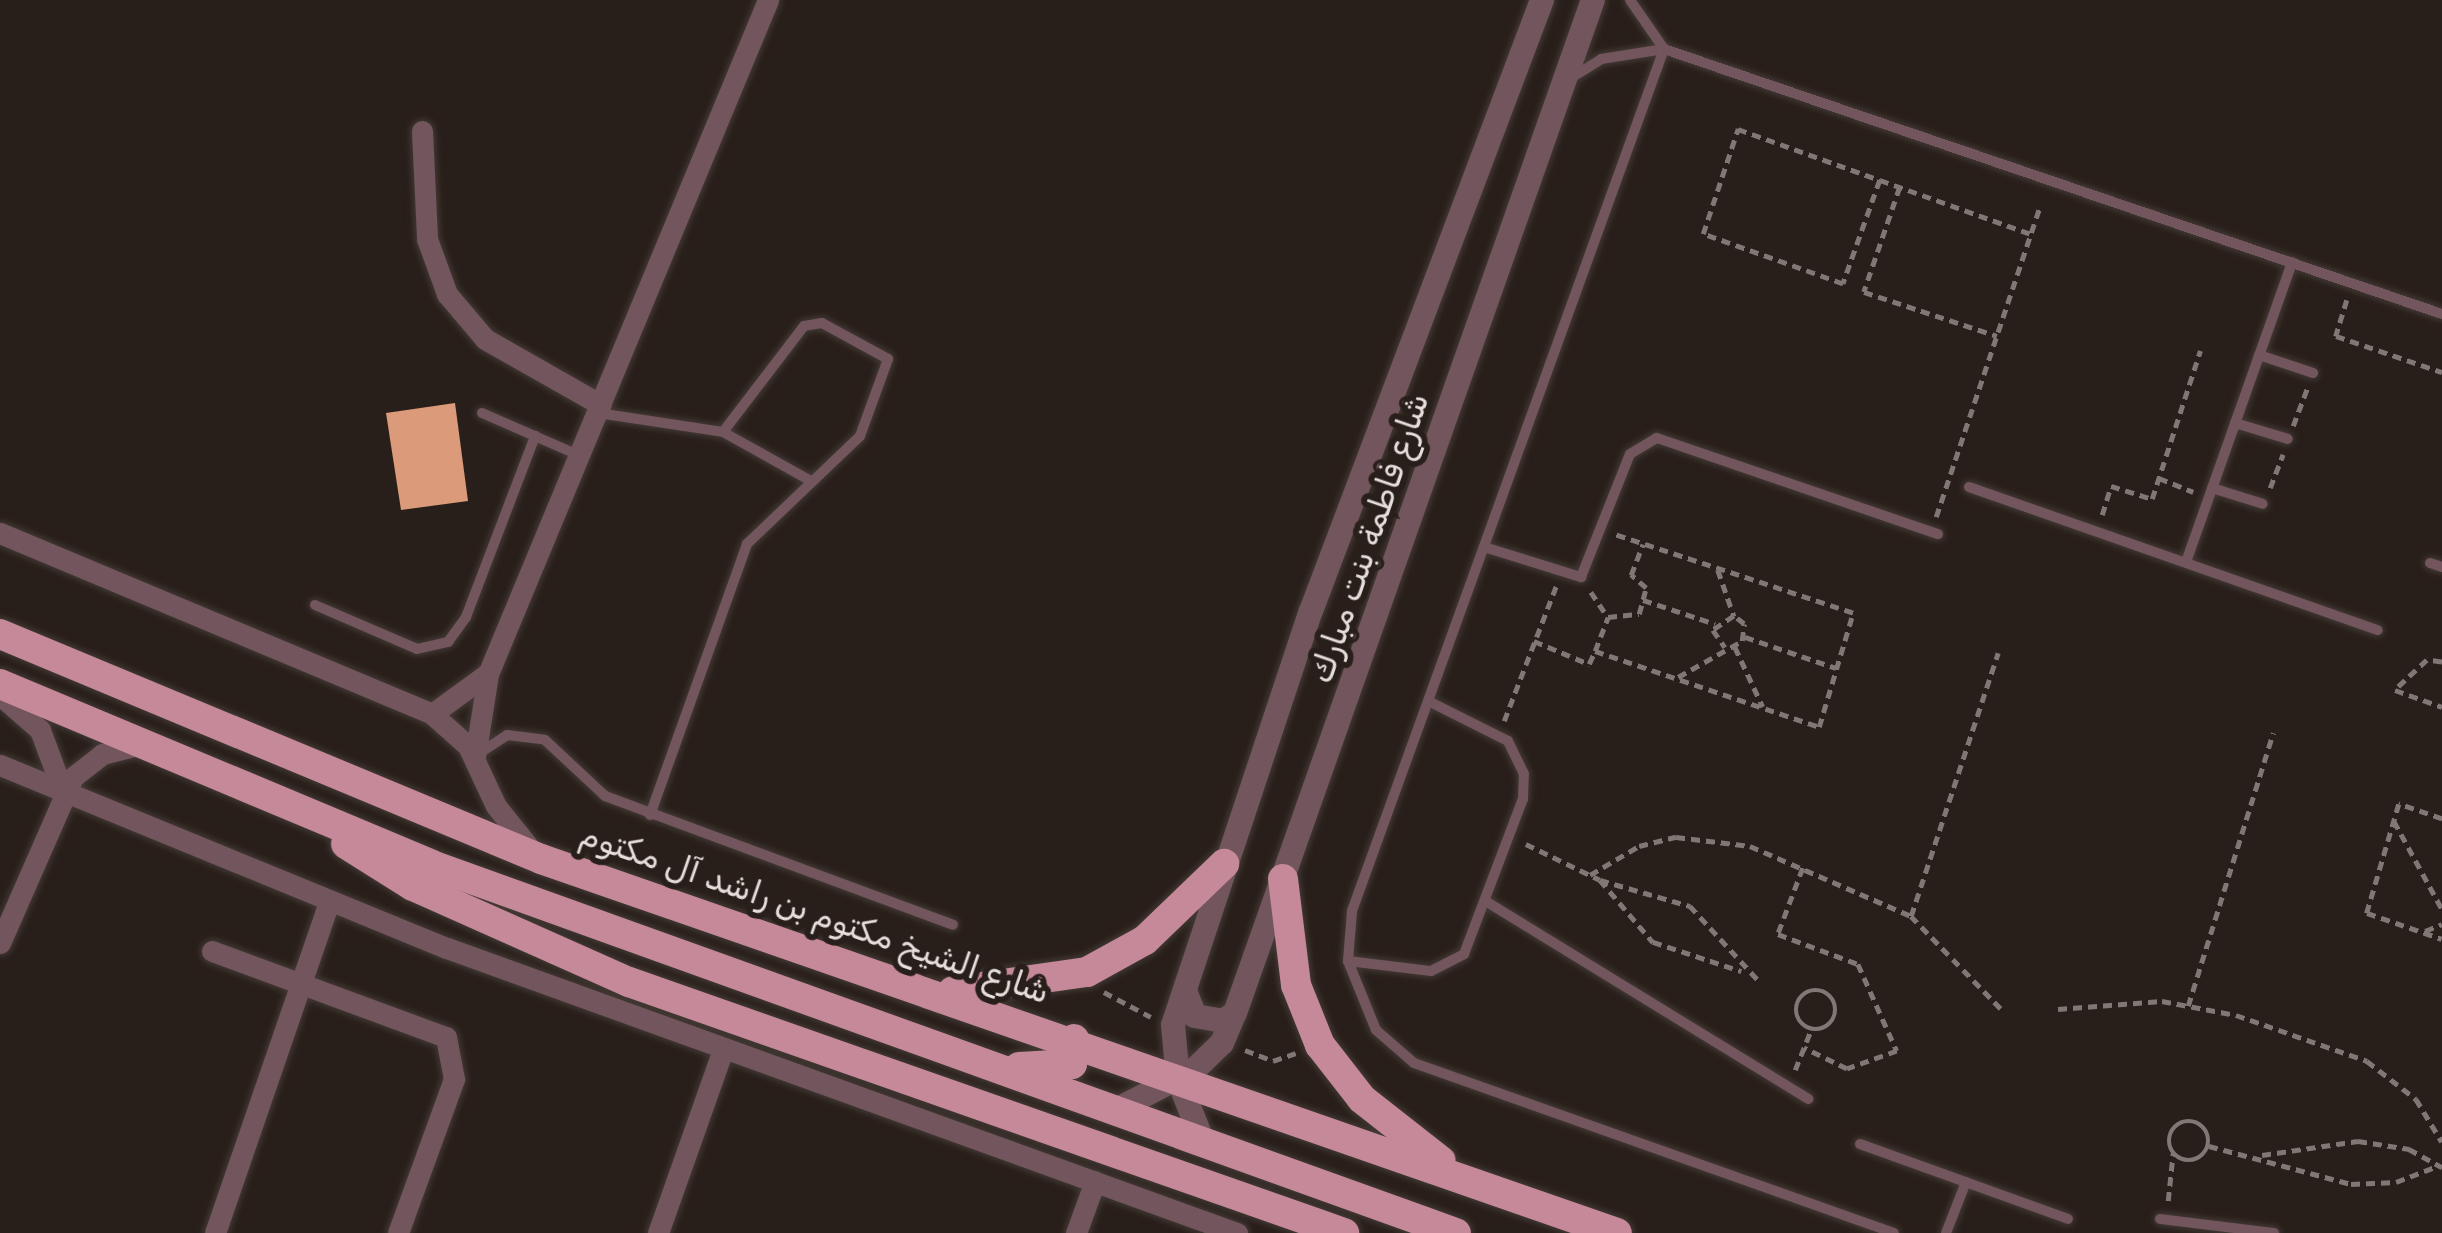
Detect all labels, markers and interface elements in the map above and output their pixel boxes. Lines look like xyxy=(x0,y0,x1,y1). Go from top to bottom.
street label: شارع فاطمة بنت مبارك xyxy=(1301,388,1437,688)
street label: شارع الشيخ مكتوم بن راشد آل مكتوم xyxy=(575,814,1055,1012)

